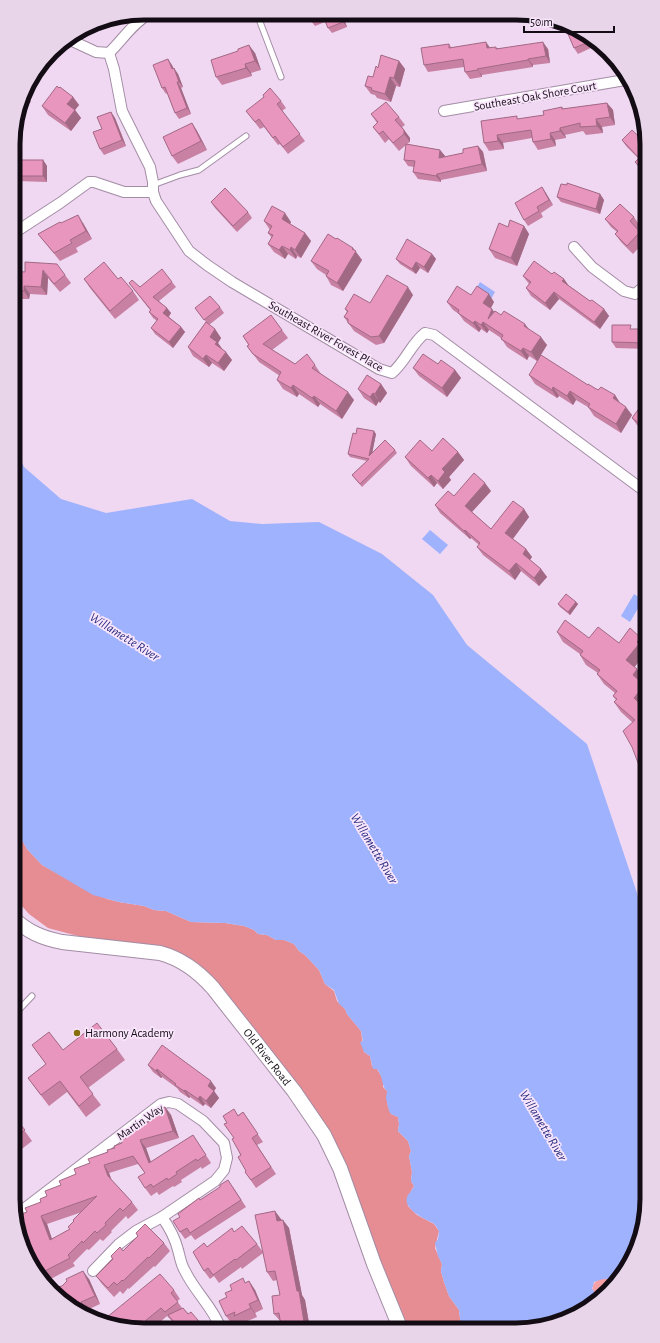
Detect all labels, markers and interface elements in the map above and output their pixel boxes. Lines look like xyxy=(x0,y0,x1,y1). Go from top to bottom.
scale bar xyxy=(524,8,614,34)
text: 50 m xyxy=(530,16,553,28)
street label: Southeast Oak Shore Court xyxy=(473,79,597,113)
street label: Southeast River Forest Place xyxy=(267,298,385,374)
water label: Willamette River xyxy=(87,611,162,664)
water label: Willamette River xyxy=(348,811,400,887)
street label: Old River Road xyxy=(241,1026,293,1088)
place label: Harmony Academy xyxy=(85,1027,174,1040)
marker: Harmony Academy xyxy=(72,1028,82,1038)
water label: Willamette River xyxy=(517,1088,569,1164)
street label: Martin Way xyxy=(114,1102,166,1143)

